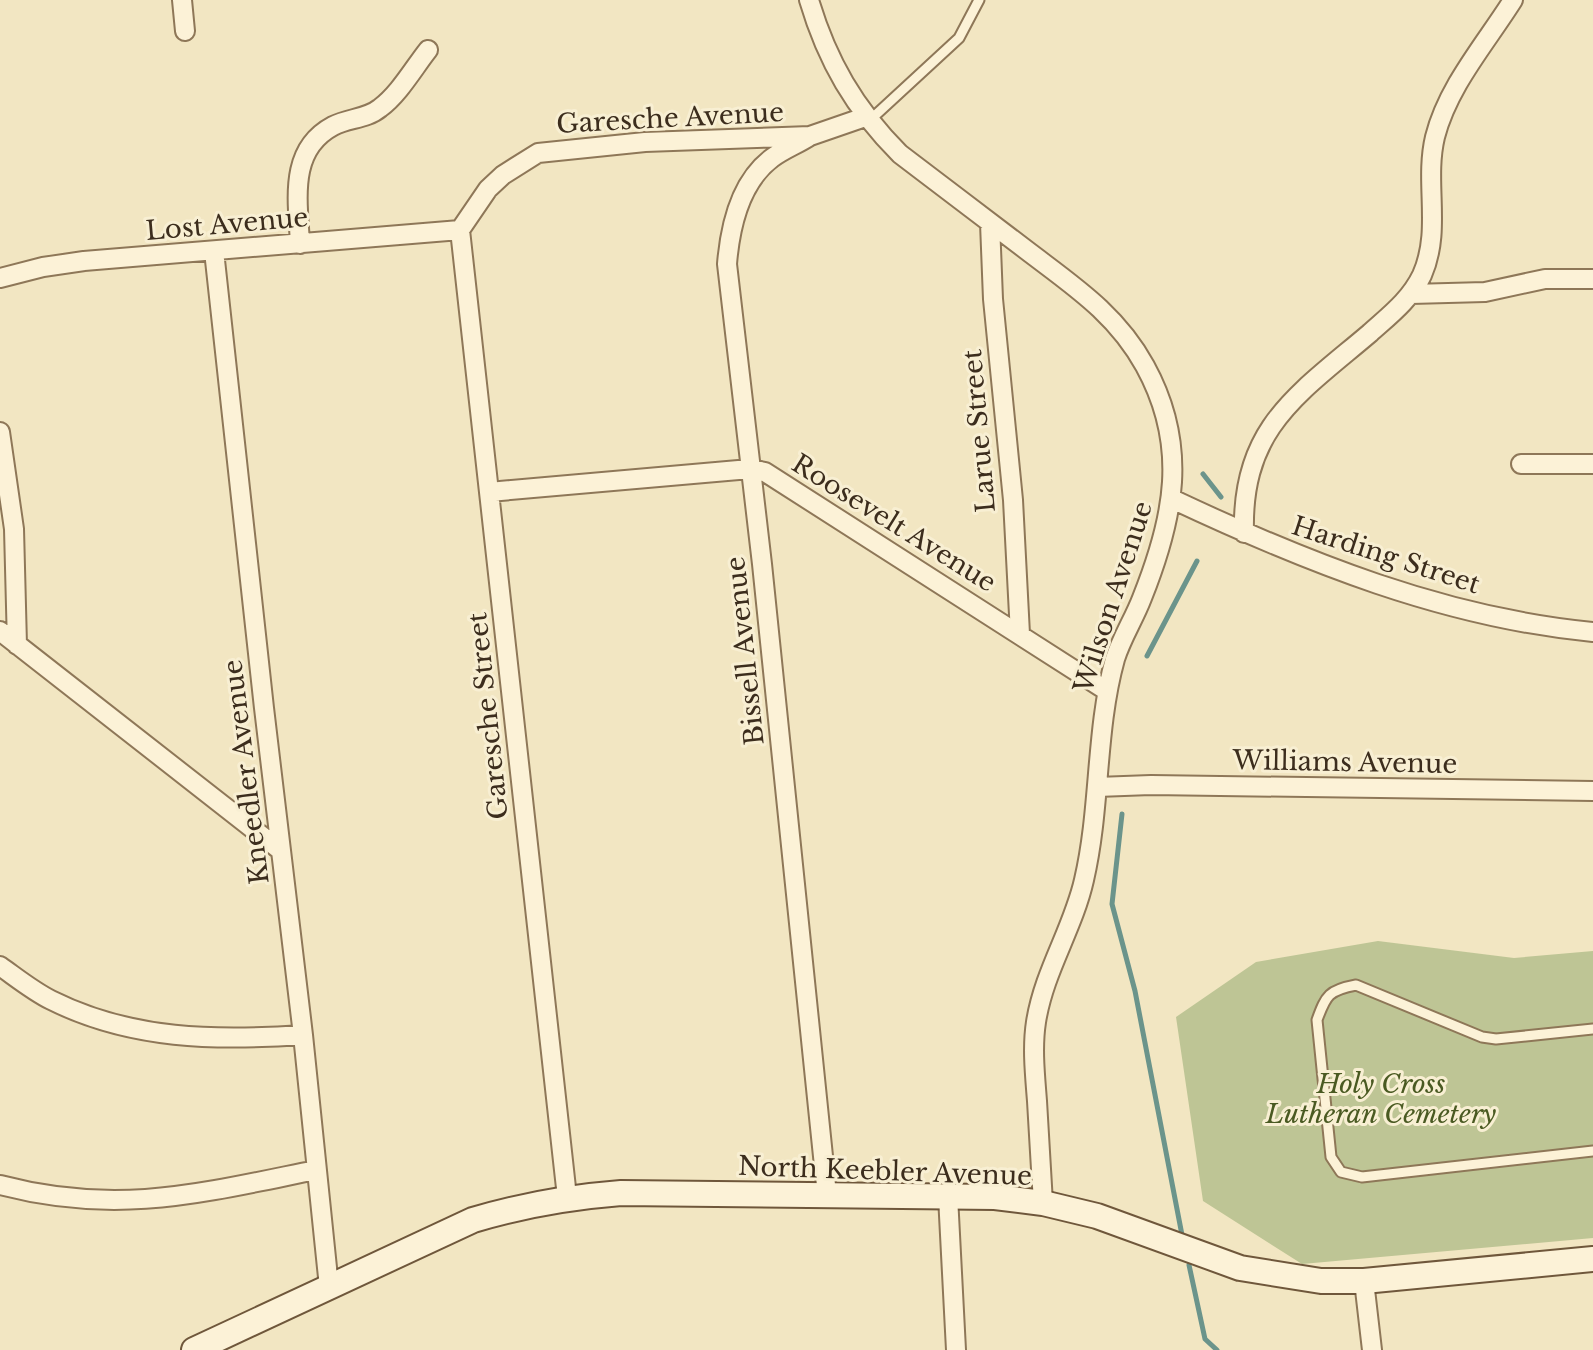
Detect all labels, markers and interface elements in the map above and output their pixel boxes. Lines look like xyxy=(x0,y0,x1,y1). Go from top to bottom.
street label: Garesche Avenue xyxy=(555,96,785,140)
street label: Lost Avenue xyxy=(144,201,310,247)
street label: Larue Street xyxy=(956,348,1002,514)
street label: Roosevelt Avenue xyxy=(786,447,1002,599)
street label: Wilson Avenue xyxy=(1067,497,1159,698)
street label: Harding Street xyxy=(1288,510,1484,601)
street label: Bissell Avenue xyxy=(719,555,771,747)
street label: Garesche Street xyxy=(461,611,515,821)
street label: Kneedler Avenue xyxy=(216,658,276,886)
street label: Williams Avenue xyxy=(1231,744,1458,780)
park label: Holy Cross Lutheran Cemetery xyxy=(1265,1068,1497,1130)
street label: North Keebler Avenue xyxy=(737,1150,1033,1192)

